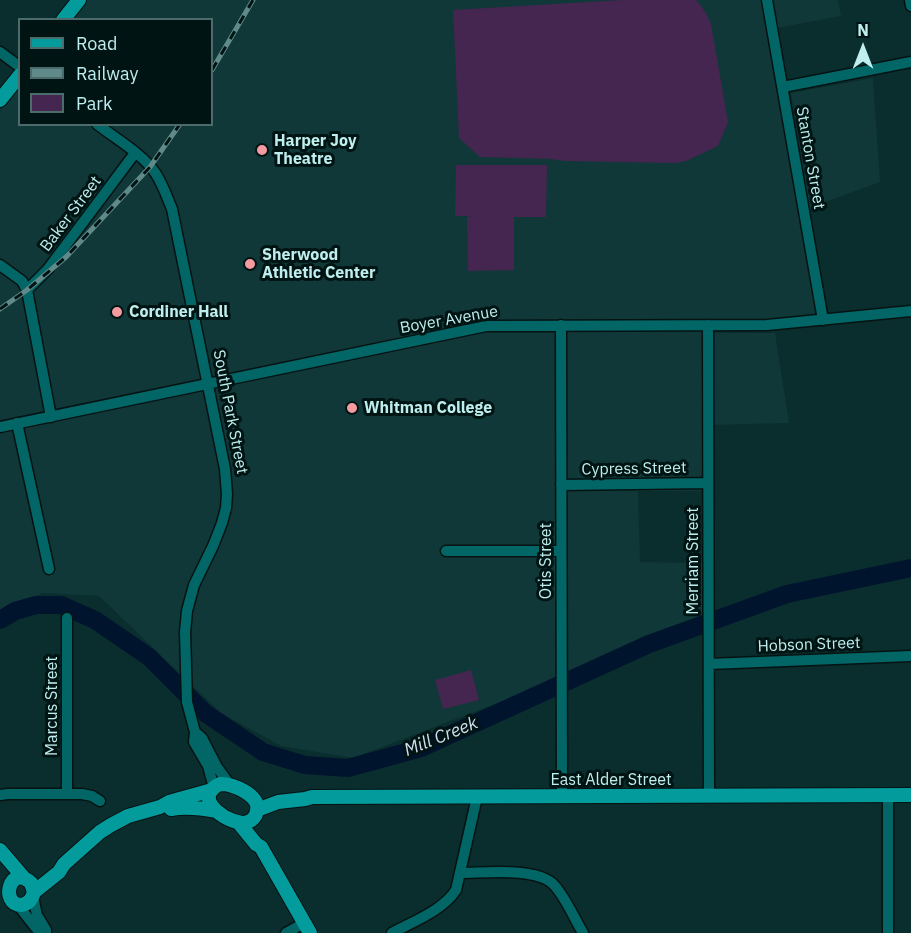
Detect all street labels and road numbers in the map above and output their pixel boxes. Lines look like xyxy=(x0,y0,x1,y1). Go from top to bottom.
street label: Stanton Street xyxy=(792,105,828,211)
street label: Baker Street xyxy=(36,172,106,256)
street label: Boyer Avenue xyxy=(399,302,499,338)
street label: South Park Street xyxy=(209,348,251,476)
street label: Cypress Street xyxy=(581,458,687,480)
street label: Merriam Street xyxy=(683,507,703,615)
street label: Otis Street xyxy=(536,523,556,599)
street label: Hobson Street xyxy=(757,634,861,656)
street label: Marcus Street xyxy=(42,656,62,756)
street label: East Alder Street xyxy=(550,770,672,790)

